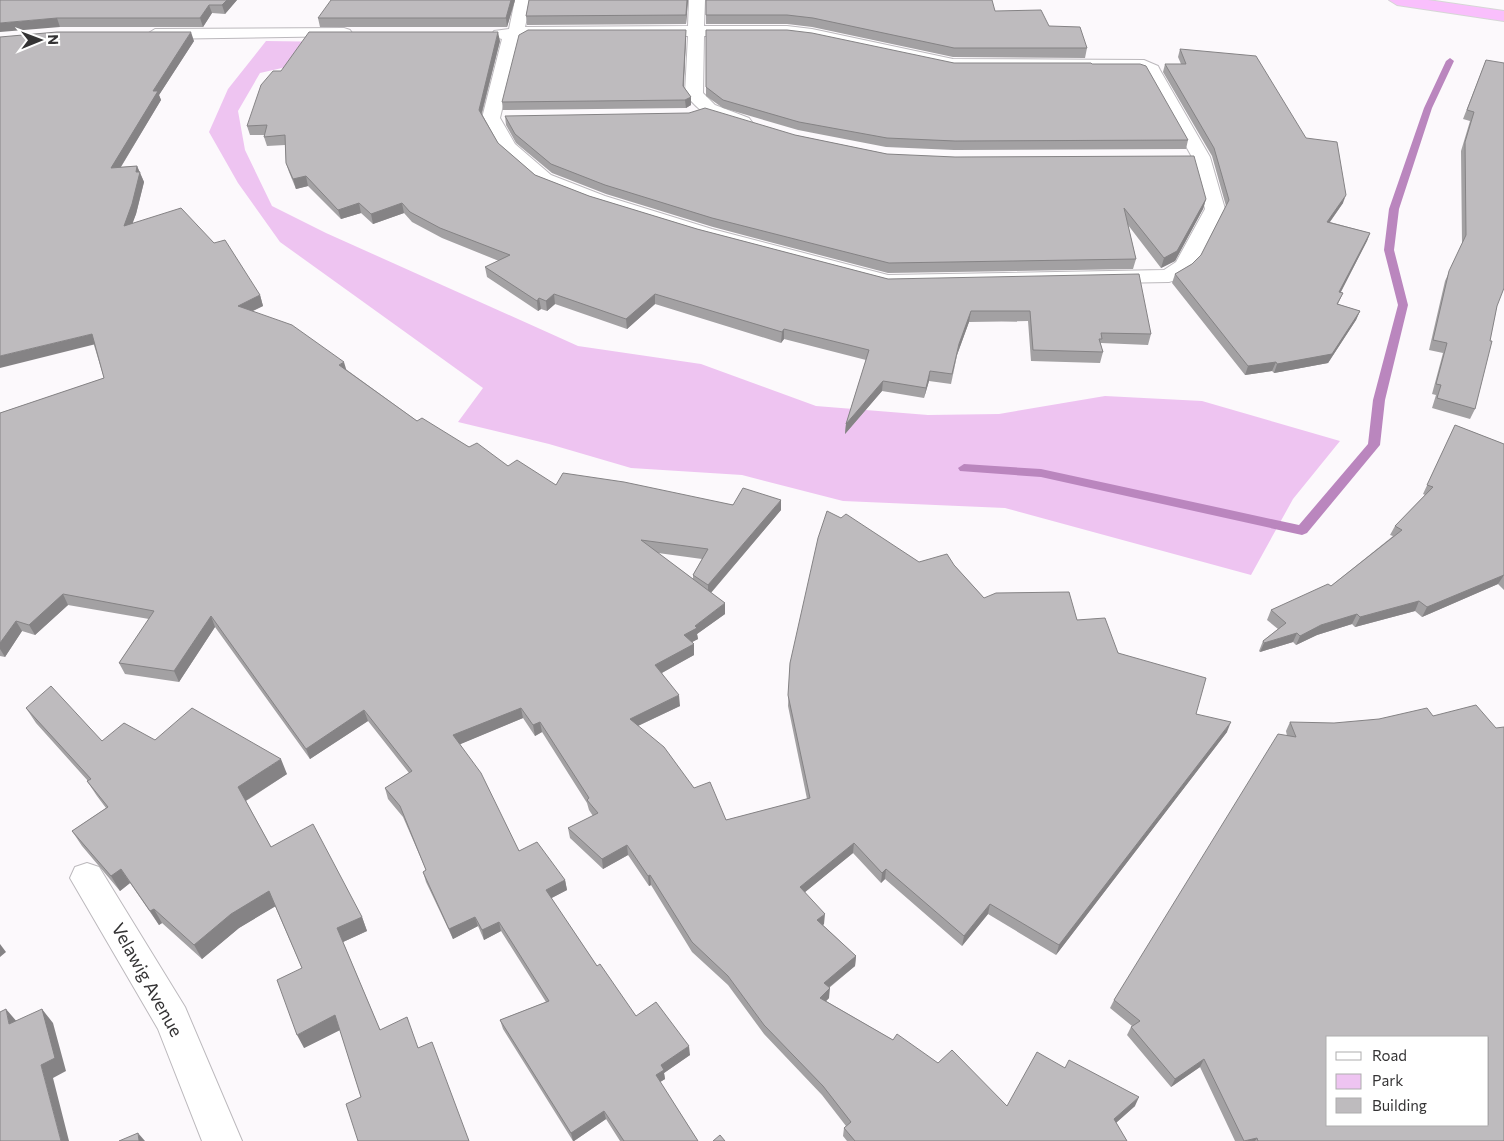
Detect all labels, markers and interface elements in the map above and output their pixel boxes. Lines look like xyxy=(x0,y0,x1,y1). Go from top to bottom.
north arrow xyxy=(15,15,65,65)
text: N xyxy=(45,34,62,45)
street label: Velawig Avenue xyxy=(108,919,188,1040)
legend xyxy=(1326,1036,1489,1126)
text: Road xyxy=(1372,1046,1407,1064)
text: Park xyxy=(1372,1071,1403,1089)
text: Building xyxy=(1372,1096,1427,1114)

